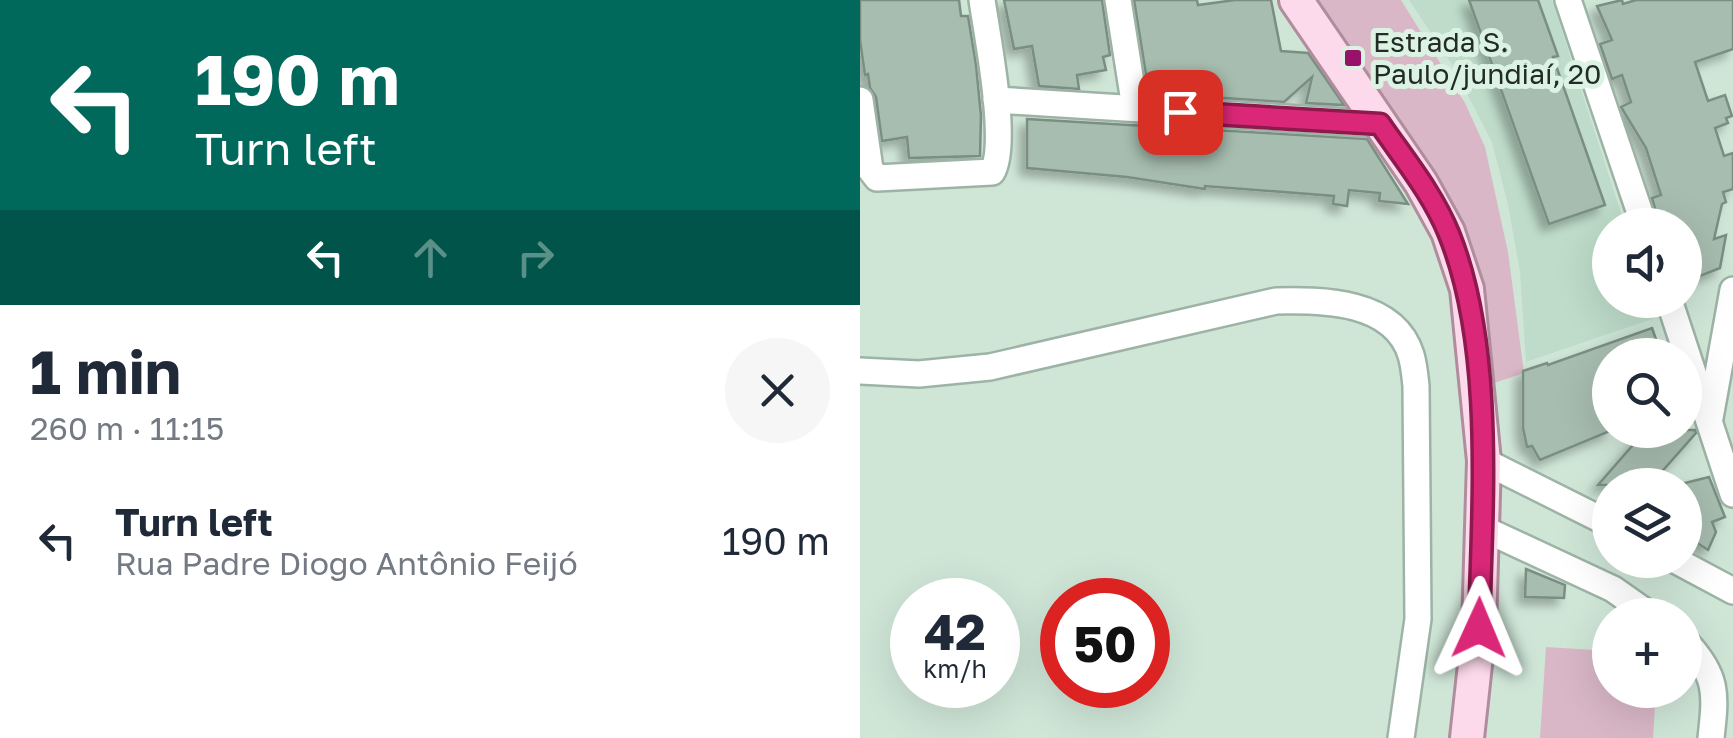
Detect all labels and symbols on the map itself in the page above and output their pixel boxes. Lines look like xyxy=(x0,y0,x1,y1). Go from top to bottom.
place label: Estrada S. Paulo/jundiaí, 20 xyxy=(1373,25,1601,90)
marker: Estrada S. Paulo/jundiaí, 20 xyxy=(1342,47,1364,69)
pin xyxy=(1138,70,1223,155)
position arrow xyxy=(1427,576,1531,680)
speed limit sign: 50 xyxy=(1040,578,1170,708)

